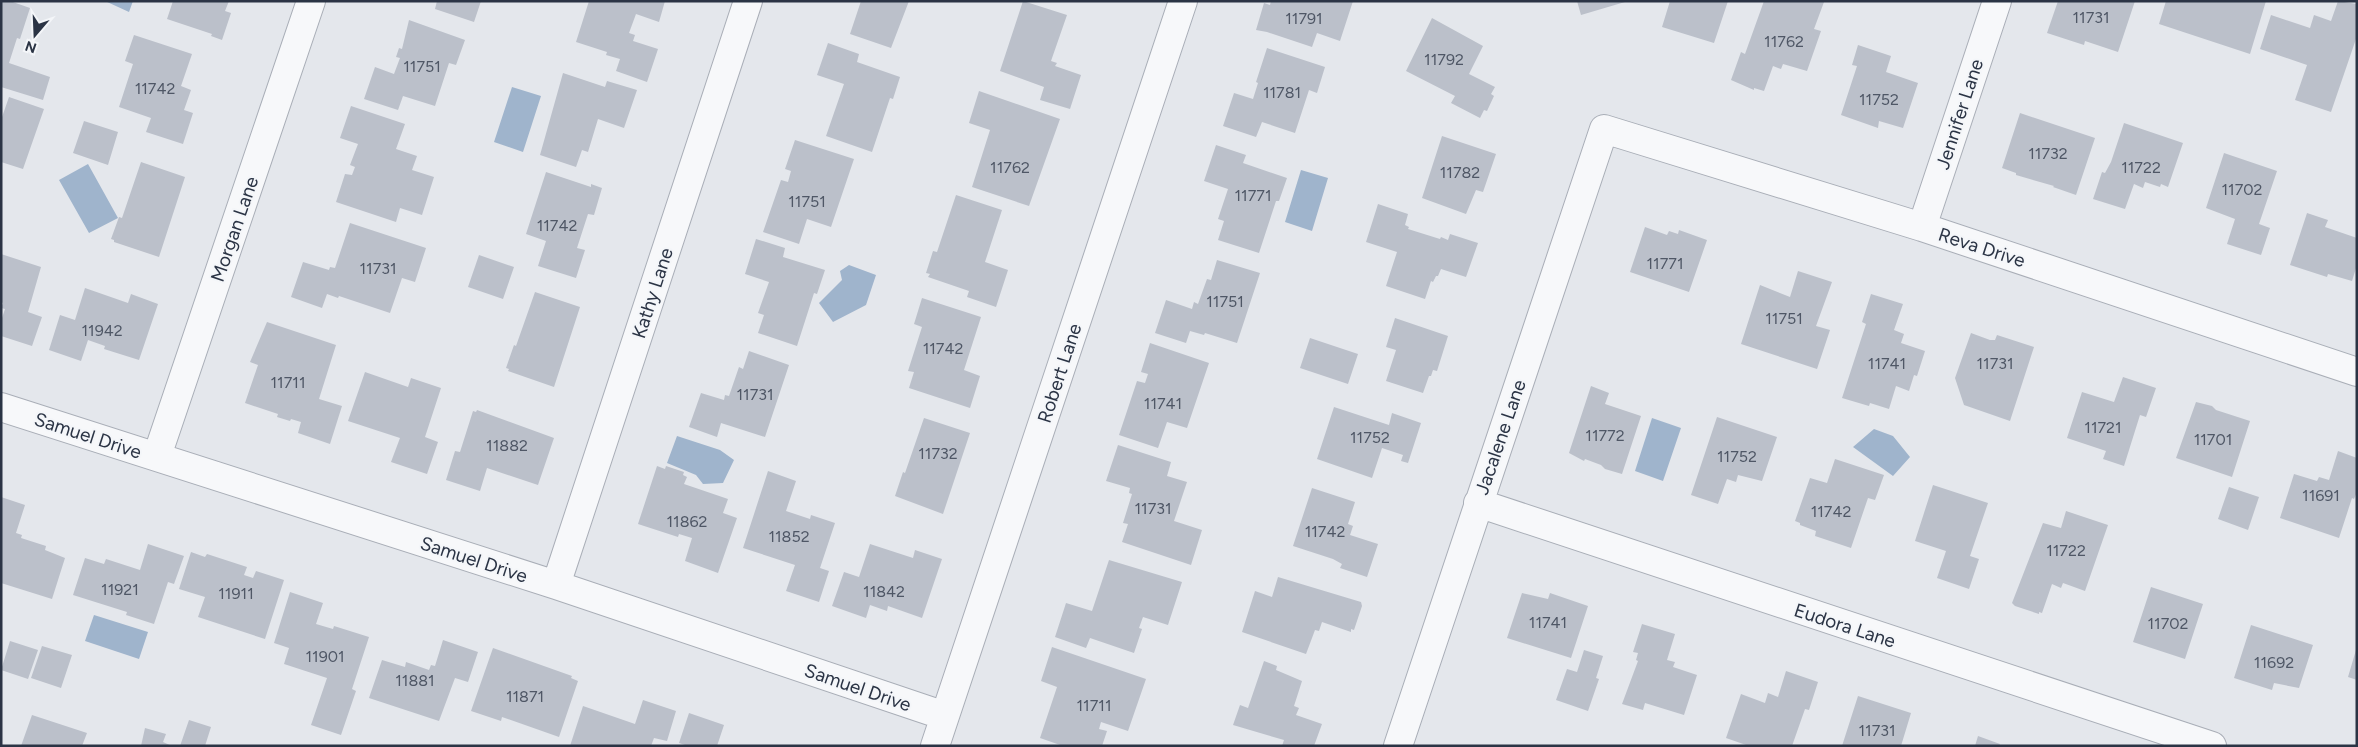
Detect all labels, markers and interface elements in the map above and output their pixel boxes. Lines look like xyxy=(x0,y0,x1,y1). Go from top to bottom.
house number: 11731 xyxy=(2072,8,2110,27)
house number: 11791 xyxy=(1285,9,1323,28)
north arrow xyxy=(10,10,60,60)
house number: 11762 xyxy=(1764,32,1804,51)
text: N xyxy=(23,37,39,57)
house number: 11792 xyxy=(1424,50,1464,69)
street label: Jennifer Lane xyxy=(1931,56,1988,172)
house number: 11751 xyxy=(403,57,441,76)
house number: 11742 xyxy=(135,79,175,98)
house number: 11781 xyxy=(1263,83,1301,102)
house number: 11752 xyxy=(1859,90,1899,109)
house number: 11732 xyxy=(2028,144,2068,163)
house number: 11762 xyxy=(990,158,1030,177)
house number: 11722 xyxy=(2121,158,2161,177)
house number: 11782 xyxy=(1440,163,1480,182)
street label: Morgan Lane xyxy=(206,173,263,285)
house number: 11702 xyxy=(2221,180,2263,199)
house number: 11771 xyxy=(1234,186,1272,205)
house number: 11751 xyxy=(788,192,826,211)
house number: 11742 xyxy=(537,216,577,235)
street label: Reva Drive xyxy=(1935,223,2028,272)
street label: Kathy Lane xyxy=(627,245,678,341)
house number: 11771 xyxy=(1646,254,1684,273)
house number: 11731 xyxy=(359,259,397,278)
house number: 11751 xyxy=(1206,292,1244,311)
house number: 11751 xyxy=(1765,309,1803,328)
street label: Robert Lane xyxy=(1033,320,1086,426)
house number: 11942 xyxy=(81,321,123,340)
house number: 11742 xyxy=(923,339,963,358)
house number: 11741 xyxy=(1868,354,1906,373)
house number: 11731 xyxy=(1976,354,2014,373)
house number: 11711 xyxy=(270,373,306,392)
street label: Jacalene Lane xyxy=(1470,377,1531,498)
house number: 11731 xyxy=(736,385,774,404)
house number: 11741 xyxy=(1144,394,1182,413)
street label: Samuel Drive xyxy=(31,407,144,464)
house number: 11721 xyxy=(2084,418,2122,437)
house number: 11772 xyxy=(1585,426,1625,445)
house number: 11752 xyxy=(1350,428,1390,447)
house number: 11701 xyxy=(2194,430,2232,449)
house number: 11882 xyxy=(486,436,528,455)
house number: 11732 xyxy=(918,444,958,463)
house number: 11752 xyxy=(1717,447,1757,466)
house number: 11691 xyxy=(2302,486,2340,505)
house number: 11731 xyxy=(1134,499,1172,518)
house number: 11742 xyxy=(1811,502,1851,521)
house number: 11862 xyxy=(666,512,708,531)
house number: 11742 xyxy=(1305,522,1345,541)
house number: 11852 xyxy=(768,527,810,546)
street label: Samuel Drive xyxy=(417,531,530,588)
house number: 11722 xyxy=(2046,541,2086,560)
house number: 11921 xyxy=(101,580,139,599)
house number: 11842 xyxy=(863,582,905,601)
house number: 11911 xyxy=(218,584,254,603)
street label: Eudora Lane xyxy=(1791,598,1899,653)
house number: 11741 xyxy=(1529,613,1567,632)
house number: 11702 xyxy=(2147,614,2189,633)
house number: 11901 xyxy=(305,647,345,666)
house number: 11692 xyxy=(2254,653,2294,672)
street label: Samuel Drive xyxy=(801,658,914,716)
house number: 11881 xyxy=(395,671,435,690)
house number: 11871 xyxy=(506,687,544,706)
house number: 11711 xyxy=(1076,696,1112,715)
house number: 11731 xyxy=(1858,721,1896,740)

